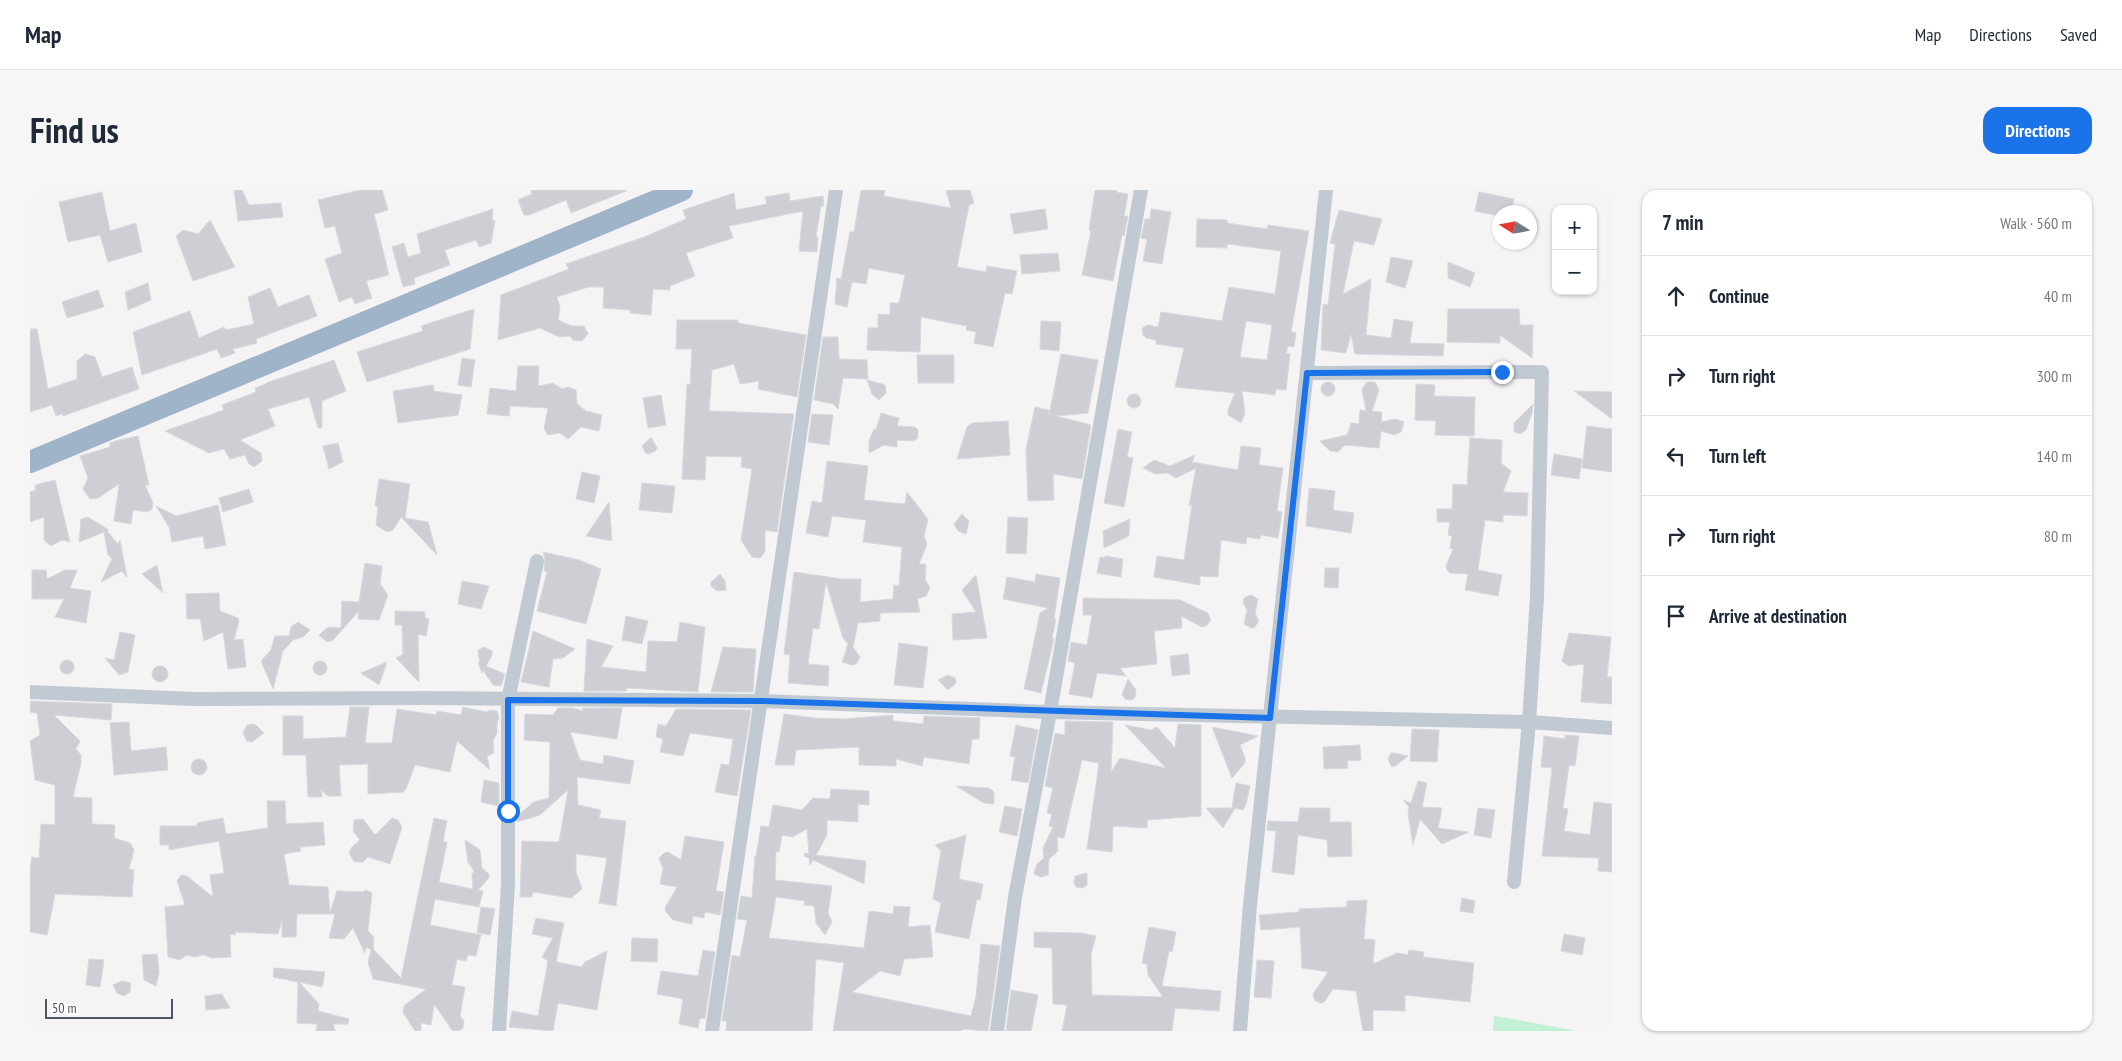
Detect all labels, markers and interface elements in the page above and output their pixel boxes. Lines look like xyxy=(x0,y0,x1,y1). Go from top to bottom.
text: Map xyxy=(25,19,62,50)
text: Map xyxy=(1915,23,1941,46)
text: Directions xyxy=(1969,23,2032,46)
text: Saved xyxy=(2060,23,2097,46)
text: Find us xyxy=(30,107,119,153)
button: Directions xyxy=(1983,107,2092,154)
north arrow xyxy=(1492,205,1537,250)
map controls xyxy=(1552,205,1597,295)
button: + xyxy=(1552,205,1597,250)
text: 7 min xyxy=(1662,209,1704,236)
text: Walk · 560 m xyxy=(2000,213,2072,233)
button: − xyxy=(1552,250,1597,295)
icon: ahead xyxy=(1662,282,1690,310)
text: Continue xyxy=(1709,284,1769,308)
text: 40 m xyxy=(2044,286,2072,306)
route end xyxy=(1491,361,1514,384)
icon: right xyxy=(1662,362,1690,390)
text: Turn right xyxy=(1709,364,1775,388)
text: 300 m xyxy=(2037,366,2072,386)
icon: left xyxy=(1662,442,1690,470)
text: Turn left xyxy=(1709,444,1766,468)
text: 140 m xyxy=(2037,446,2072,466)
icon: right xyxy=(1662,522,1690,550)
text: Turn right xyxy=(1709,524,1775,548)
text: 80 m xyxy=(2044,526,2072,546)
icon: arrive xyxy=(1662,602,1690,630)
text: Arrive at destination xyxy=(1709,604,1847,628)
route start xyxy=(497,800,520,823)
scale bar xyxy=(45,996,172,1019)
text: 50 m xyxy=(52,999,77,1017)

